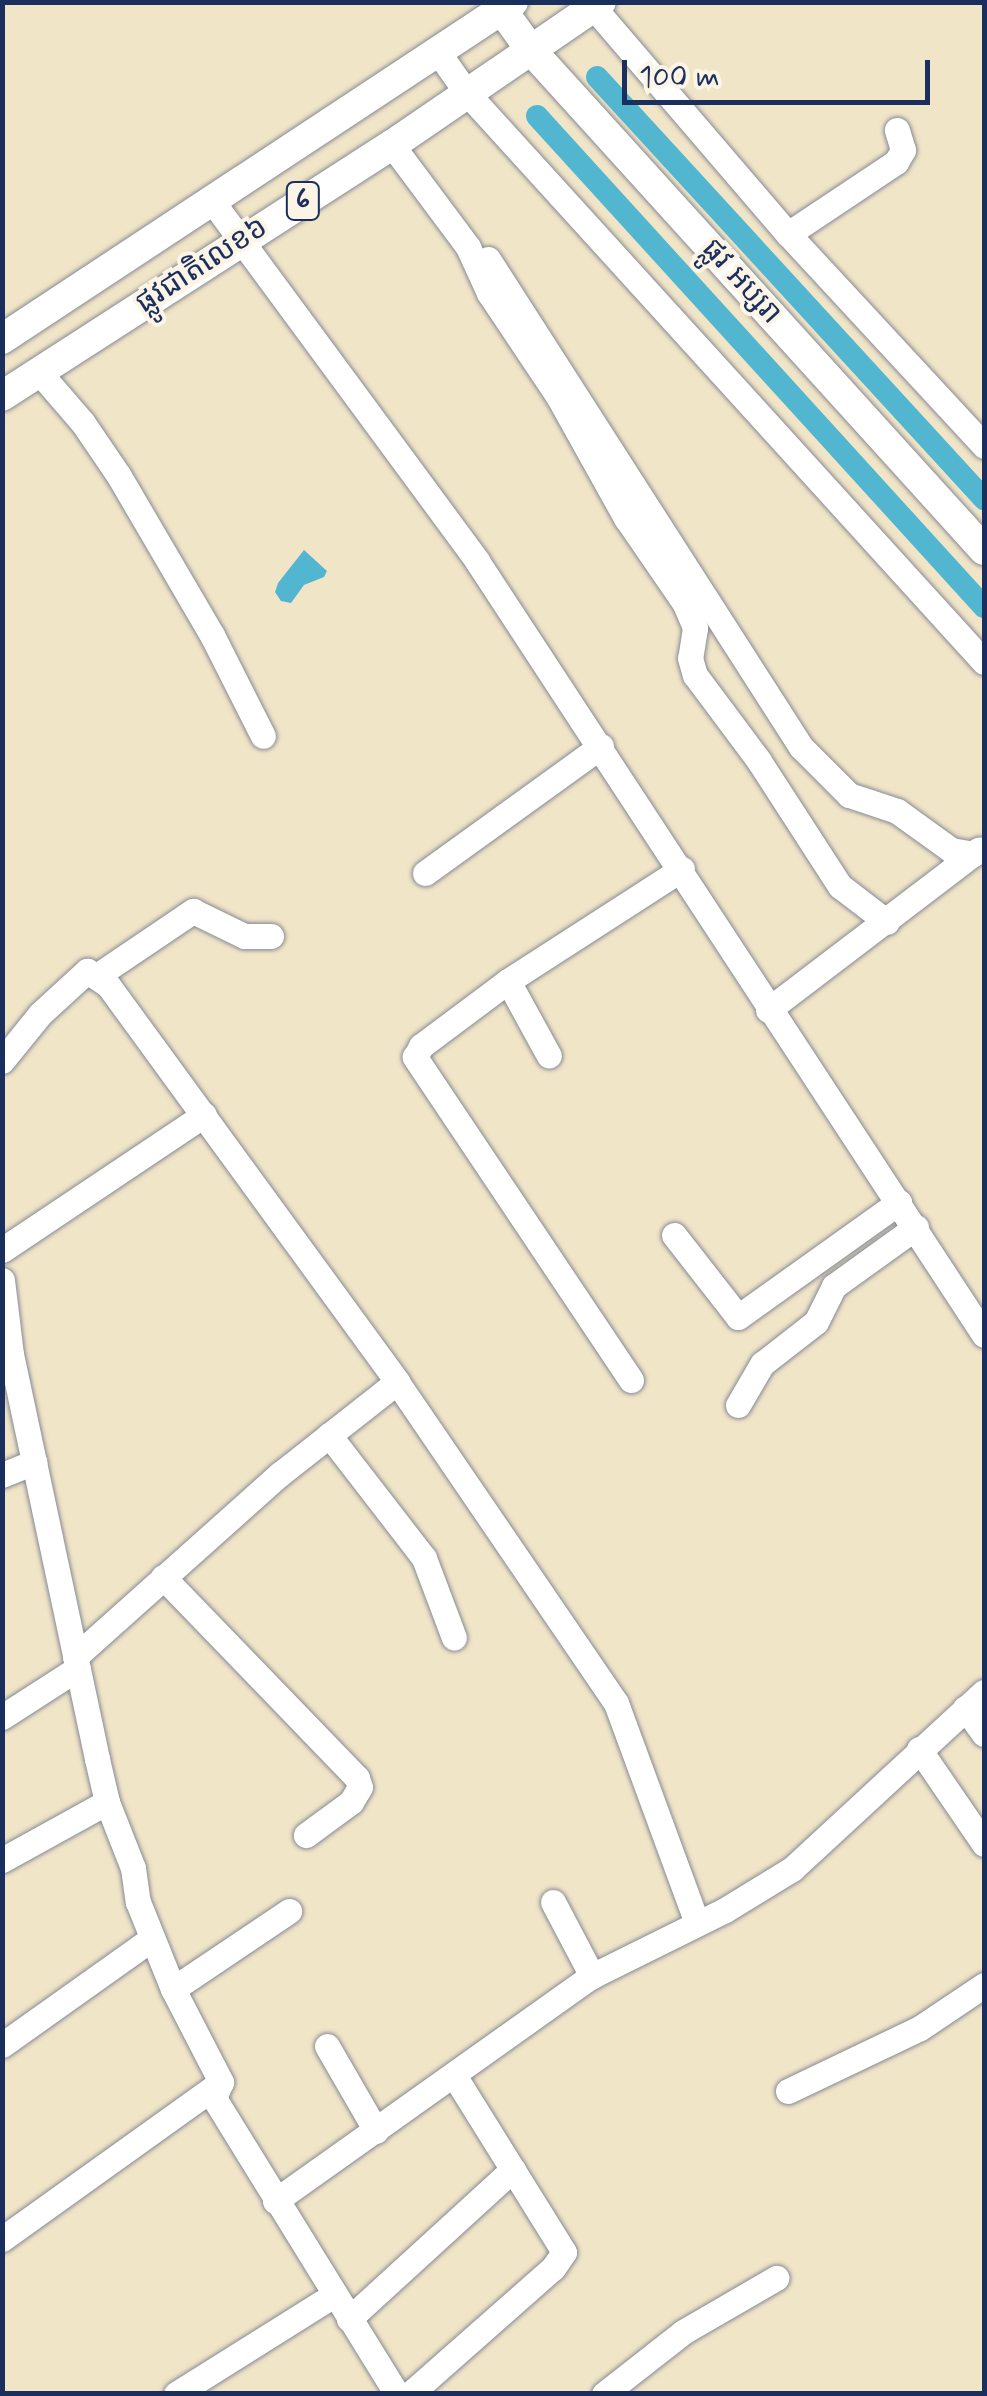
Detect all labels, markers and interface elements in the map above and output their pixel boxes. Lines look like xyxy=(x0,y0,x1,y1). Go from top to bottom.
scale bar xyxy=(627,40,934,102)
text: 100 m xyxy=(639,58,720,97)
road number: 6 xyxy=(286,178,320,224)
street label: ផ្លូវជាតិលេខ៦ xyxy=(129,210,275,322)
street label: ផ្លូវ អប្សរា xyxy=(693,232,789,332)

